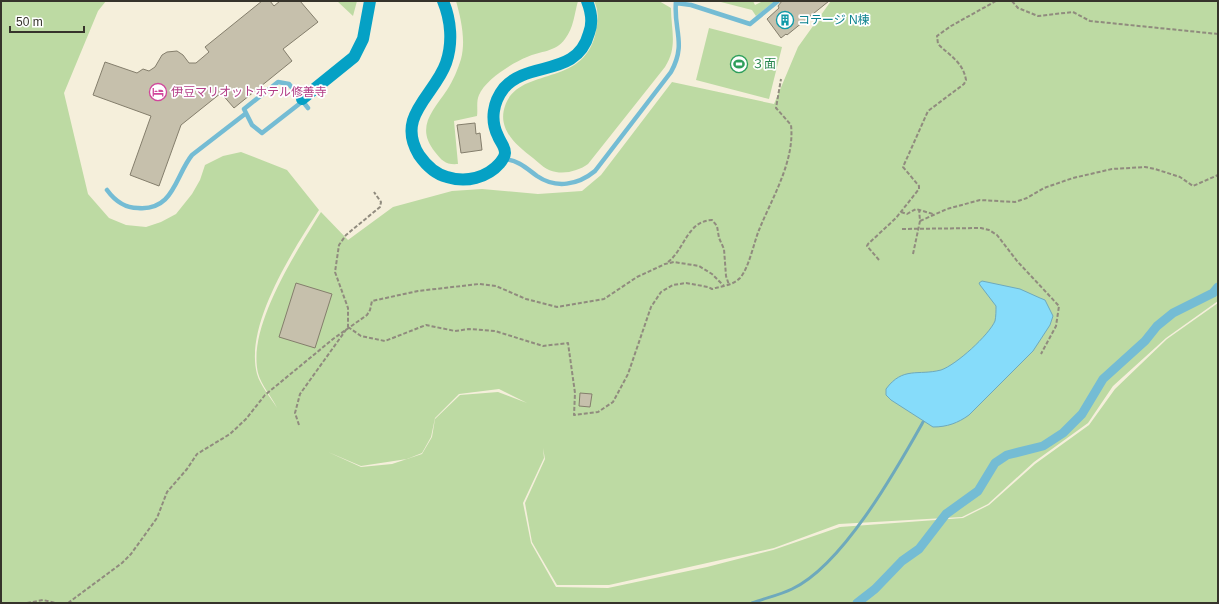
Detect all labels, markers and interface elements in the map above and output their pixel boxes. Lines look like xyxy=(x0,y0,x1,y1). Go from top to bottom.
scale bar xyxy=(10,8,84,34)
building icon: コテージ N棟 xyxy=(775,10,795,30)
place label: コテージ N棟 xyxy=(798,13,870,27)
text: 50 m xyxy=(16,15,43,29)
sports icon: ３面 xyxy=(729,54,749,74)
place label: ３面 xyxy=(752,57,776,71)
hotel icon: 伊豆マリオットホテル修善寺 xyxy=(148,82,168,102)
place label: 伊豆マリオットホテル修善寺 xyxy=(171,85,327,99)

